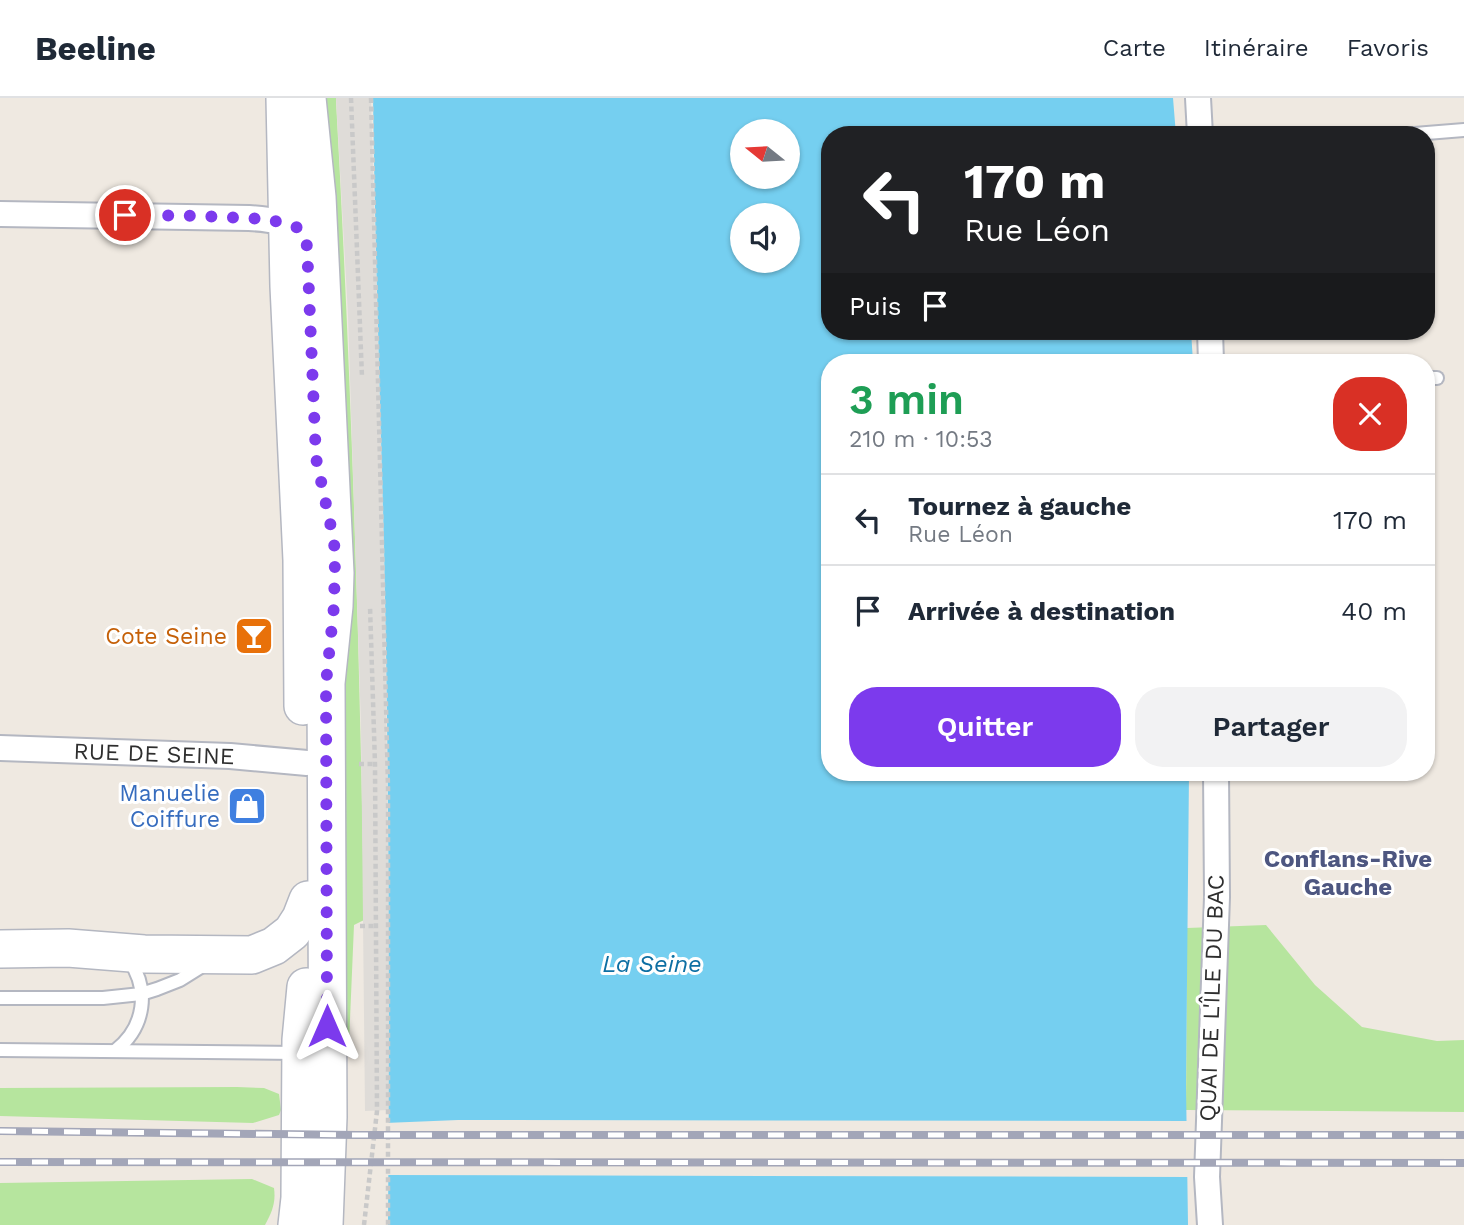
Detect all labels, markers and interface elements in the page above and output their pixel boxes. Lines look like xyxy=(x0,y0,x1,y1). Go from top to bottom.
text: Beeline xyxy=(35,29,156,68)
text: Carte xyxy=(1103,34,1166,62)
text: Itinéraire xyxy=(1204,34,1309,62)
text: Favoris xyxy=(1347,34,1429,62)
north arrow xyxy=(730,119,800,189)
map controls xyxy=(730,119,800,273)
text: 170 m xyxy=(964,152,1105,210)
icon: left xyxy=(849,154,940,245)
pin xyxy=(95,185,155,245)
icon: arrive xyxy=(106,196,144,234)
button: sound xyxy=(730,203,800,273)
text: Rue Léon xyxy=(964,211,1110,249)
icon: arrive xyxy=(916,287,954,325)
text: Puis xyxy=(849,291,902,321)
text: 3 min xyxy=(849,375,964,424)
button: close xyxy=(1333,377,1407,451)
text: 210 m · 10:53 xyxy=(849,426,993,453)
text: Tournez à gauche xyxy=(908,491,1131,521)
icon: left xyxy=(849,501,887,539)
text: 170 m xyxy=(1333,505,1407,535)
text: Rue Léon xyxy=(908,521,1013,548)
icon: arrive xyxy=(849,592,887,630)
text: Arrivée à destination xyxy=(908,596,1175,626)
text: 40 m xyxy=(1341,596,1407,626)
bar icon: Cote Seine xyxy=(233,615,275,657)
place label: Cote Seine xyxy=(105,623,227,650)
button: Quitter xyxy=(849,687,1121,767)
button: Partager xyxy=(1135,687,1407,767)
street label: RUE DE SEINE xyxy=(73,738,235,770)
place label: Manuelie Coiffure xyxy=(119,780,220,833)
shop icon: Manuelie Coiffure xyxy=(226,785,268,827)
district label: Conflans-Rive Gauche xyxy=(1264,845,1432,901)
street label: QUAI DE L'ÎLE DU BAC xyxy=(1194,874,1230,1122)
water label: La Seine xyxy=(602,950,702,978)
position arrow xyxy=(290,989,364,1063)

